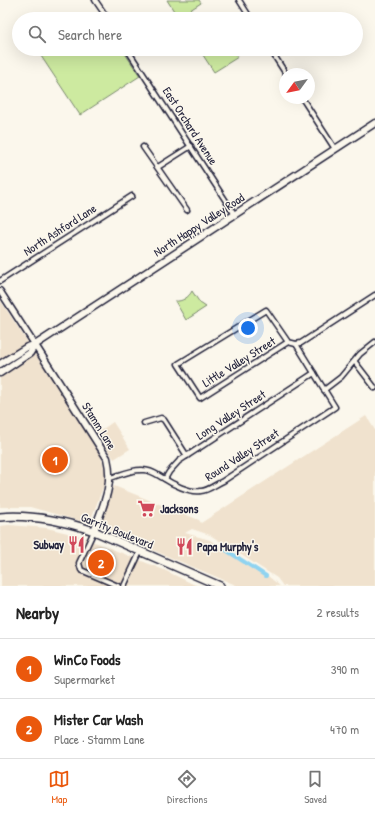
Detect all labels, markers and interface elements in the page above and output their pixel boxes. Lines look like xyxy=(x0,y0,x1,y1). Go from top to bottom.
search box xyxy=(12,12,363,56)
icon: search xyxy=(26,23,48,45)
text: Search here xyxy=(58,24,122,45)
north arrow xyxy=(279,68,315,104)
street label: East Orchard Avenue xyxy=(159,83,222,168)
street label: North Happy Valley Road xyxy=(150,189,248,260)
street label: North Ashford Lane xyxy=(20,199,100,260)
your location xyxy=(238,318,258,338)
street label: Little Valley Street xyxy=(199,332,279,391)
street label: Long Valley Street xyxy=(193,385,270,443)
street label: Stamm Lane xyxy=(78,399,121,453)
street label: Round Valley Street xyxy=(201,424,283,485)
pin: 1 xyxy=(42,445,68,475)
supermarket icon: Jacksons xyxy=(137,499,157,519)
place label: Jacksons xyxy=(160,500,199,517)
street label: Garrity Boulevard xyxy=(78,508,156,553)
restaurant icon: Subway xyxy=(67,535,87,555)
place label: Subway xyxy=(33,536,64,554)
restaurant icon: Papa Murphy's xyxy=(174,537,194,557)
place label: Papa Murphy's xyxy=(197,538,259,556)
pin: 2 xyxy=(88,548,114,578)
text: Nearby xyxy=(16,601,59,624)
text: 2 results xyxy=(317,603,359,621)
text: WinCo Foods xyxy=(54,649,120,670)
text: 1 xyxy=(27,660,31,678)
text: 390 m xyxy=(331,660,359,678)
text: Supermarket xyxy=(54,670,115,688)
text: Mister Car Wash xyxy=(54,709,143,730)
text: 2 xyxy=(26,720,32,738)
text: 470 m xyxy=(330,720,359,738)
text: Place · Stamm Lane xyxy=(54,730,145,748)
tab: Map xyxy=(48,768,70,806)
tab: Directions xyxy=(167,768,208,806)
tab: Saved xyxy=(304,768,327,806)

